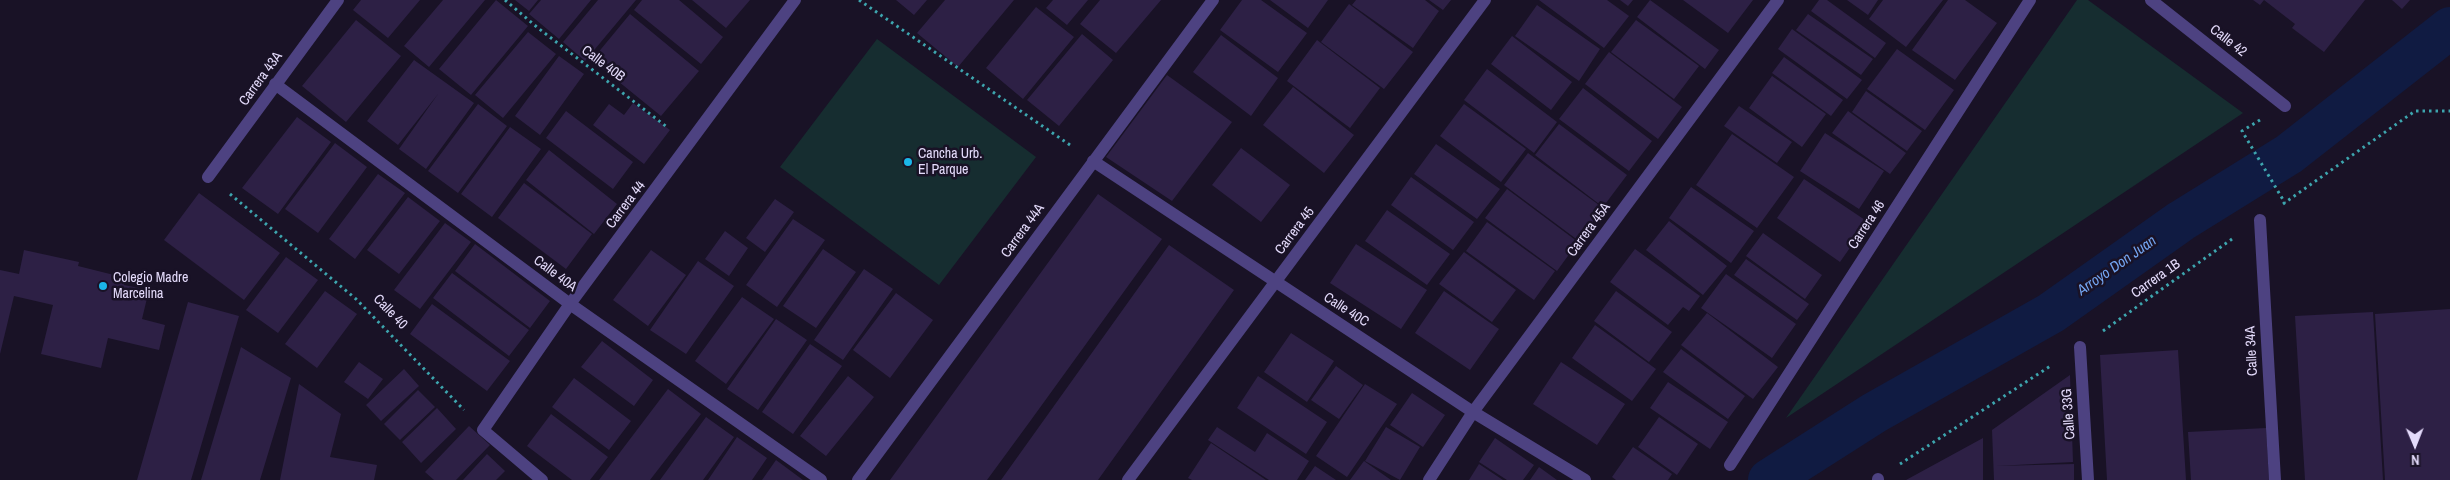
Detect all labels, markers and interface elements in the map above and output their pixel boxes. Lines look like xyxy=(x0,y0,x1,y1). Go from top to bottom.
street label: Calle 42 xyxy=(2206,21,2250,61)
street label: Calle 40B xyxy=(578,42,628,86)
street label: Carrera 43A xyxy=(236,49,286,109)
place label: Cancha Urb. El Parque xyxy=(918,146,982,178)
marker: Cancha Urb. El Parque xyxy=(902,156,914,168)
street label: Carrera 44 xyxy=(603,178,649,232)
street label: Carrera 46 xyxy=(1845,197,1889,253)
street label: Carrera 45A xyxy=(1564,200,1614,260)
street label: Carrera 44A xyxy=(998,201,1048,261)
street label: Carrera 45 xyxy=(1272,204,1318,258)
water label: Arroyo Don Juan xyxy=(2074,232,2160,300)
street label: Calle 40A xyxy=(530,252,580,296)
street label: Carrera 1B xyxy=(2128,256,2184,302)
place label: Colegio Madre Marcelina xyxy=(113,270,188,302)
marker: Colegio Madre Marcelina xyxy=(97,280,109,292)
street label: Calle 40C xyxy=(1320,289,1372,331)
street label: Calle 40 xyxy=(369,291,411,333)
street label: Calle 34A xyxy=(2242,326,2262,376)
street label: Calle 33G xyxy=(2059,388,2079,440)
north arrow xyxy=(2390,420,2440,470)
text: N xyxy=(2411,451,2420,469)

